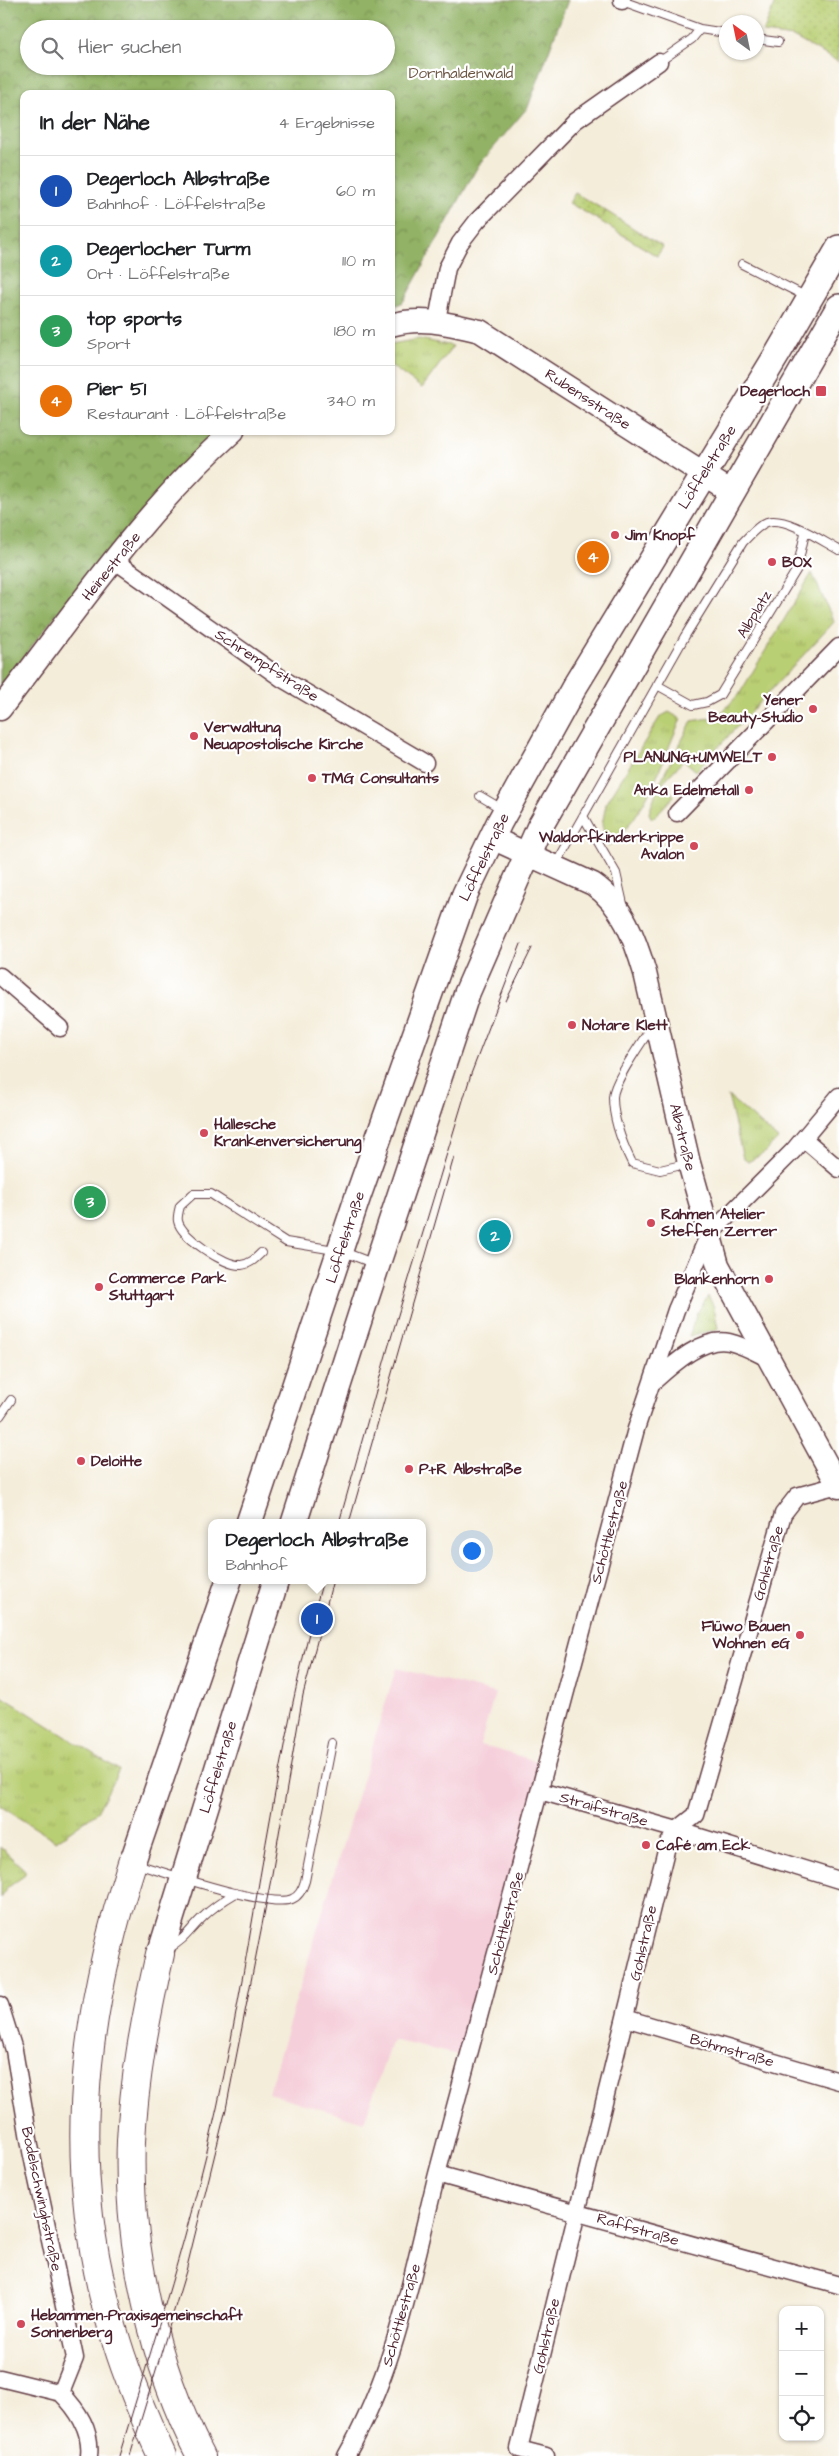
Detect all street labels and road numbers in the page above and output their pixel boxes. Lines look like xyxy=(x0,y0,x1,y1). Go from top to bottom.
street label: Rubensstraße xyxy=(541,364,635,435)
street label: Löffelstraße xyxy=(673,421,742,513)
street label: Heinestraße xyxy=(77,527,146,605)
street label: Albplatz xyxy=(732,586,777,642)
street label: Schrempfstraße xyxy=(211,624,323,707)
street label: Löffelstraße xyxy=(454,810,515,905)
street label: Albstraße xyxy=(664,1101,701,1173)
street label: Löffelstraße xyxy=(321,1189,370,1286)
street label: Schöttlestraße xyxy=(586,1478,633,1586)
street label: Gohlstraße xyxy=(748,1523,789,1603)
street label: Löffelstraße xyxy=(194,1718,242,1816)
street label: Straifstraße xyxy=(557,1787,651,1832)
street label: Schöttlestraße xyxy=(482,1869,529,1977)
street label: Gohlstraße xyxy=(625,1903,662,1983)
street label: Böhmstraße xyxy=(687,2028,776,2072)
street label: Bodelschwinghstraße xyxy=(15,2125,67,2273)
street label: Raffstraße xyxy=(594,2208,681,2251)
street label: Schöttlestraße xyxy=(377,2261,426,2369)
street label: Gohlstraße xyxy=(528,2296,565,2376)

